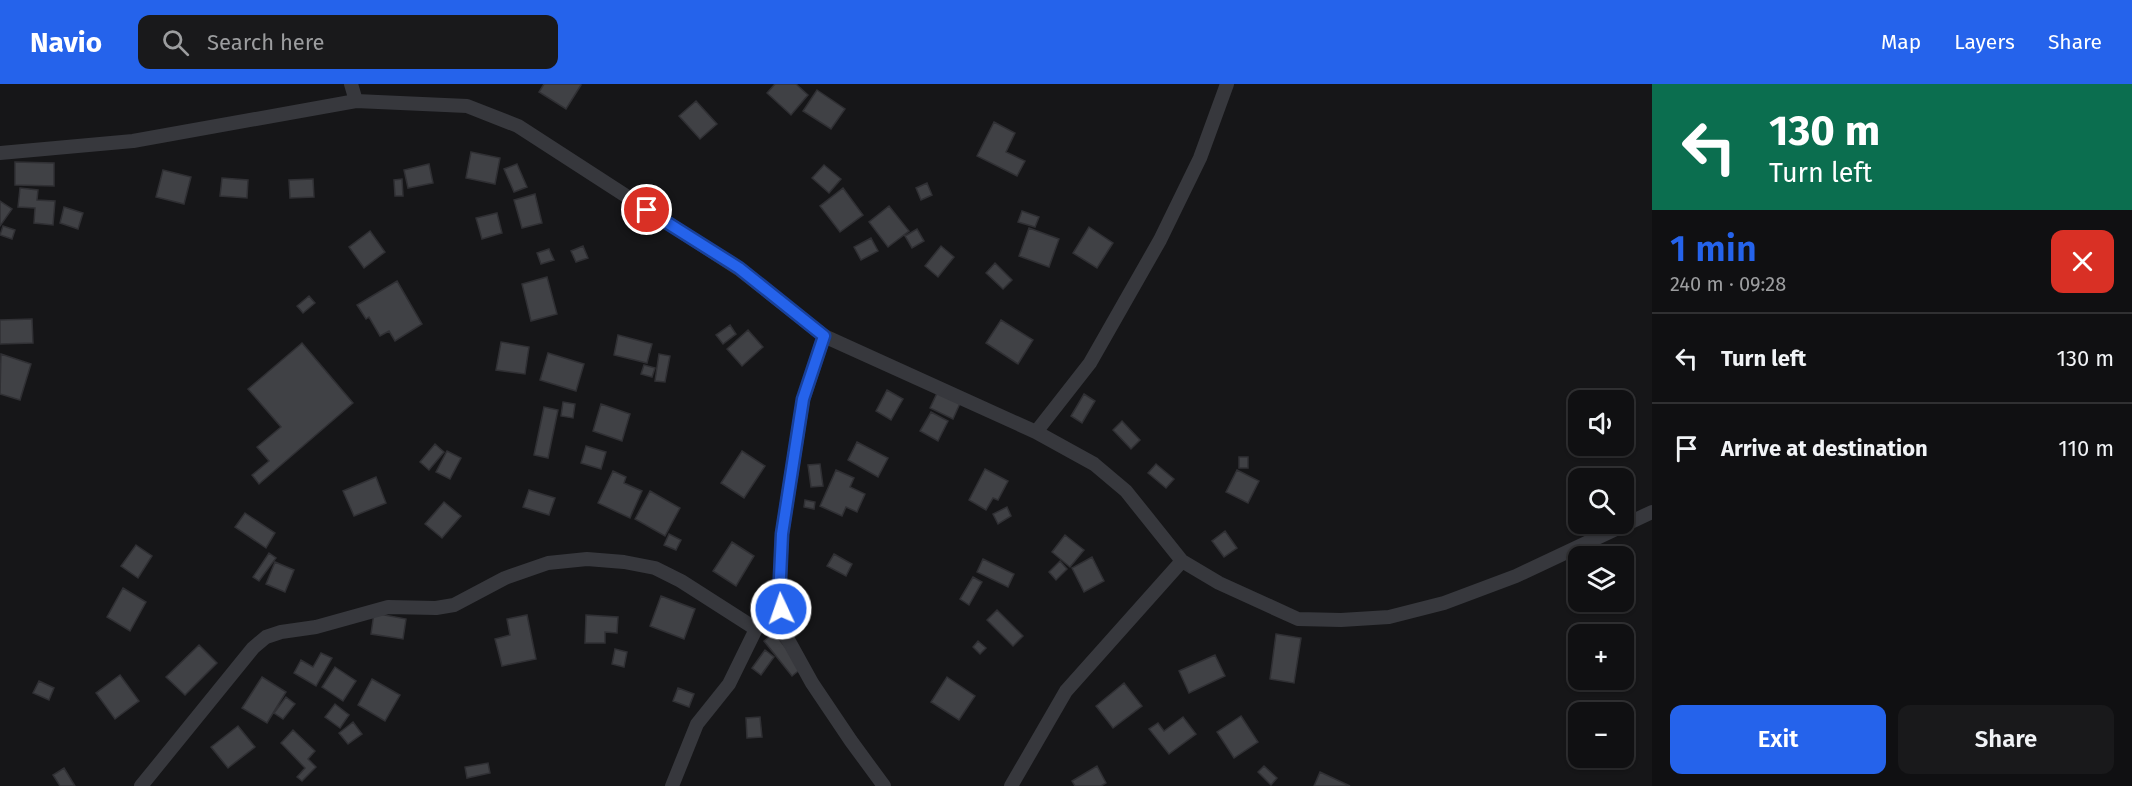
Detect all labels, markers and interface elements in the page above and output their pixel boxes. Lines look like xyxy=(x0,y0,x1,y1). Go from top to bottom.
search box xyxy=(138,15,558,69)
text: Navio xyxy=(30,26,102,59)
icon: search xyxy=(159,26,192,59)
text: Search here xyxy=(207,29,325,56)
text: Map xyxy=(1881,29,1921,55)
text: Layers xyxy=(1954,29,2015,55)
text: Share xyxy=(2048,29,2102,55)
text: 130 m xyxy=(1769,106,1880,156)
icon: left xyxy=(1670,108,1748,186)
text: Turn left xyxy=(1769,157,1872,189)
pin xyxy=(621,184,672,235)
icon: arrive xyxy=(630,193,663,226)
text: 1 min xyxy=(1670,227,1757,271)
button: close xyxy=(2051,230,2114,293)
text: 240 m · 09:28 xyxy=(1670,272,1786,296)
icon: left xyxy=(1670,342,1703,375)
text: Turn left xyxy=(1721,345,1806,372)
text: 130 m xyxy=(2057,345,2114,372)
map controls xyxy=(1568,390,1634,768)
button: sound xyxy=(1568,390,1634,456)
icon: arrive xyxy=(1670,432,1703,465)
text: Arrive at destination xyxy=(1721,435,1928,462)
text: 110 m xyxy=(2058,435,2114,462)
button: search xyxy=(1568,468,1634,534)
button: layers xyxy=(1568,546,1634,612)
position arrow xyxy=(749,577,813,641)
button: + xyxy=(1568,624,1634,690)
button: − xyxy=(1568,702,1634,768)
button: Exit xyxy=(1670,705,1886,774)
button: Share xyxy=(1898,705,2114,774)

